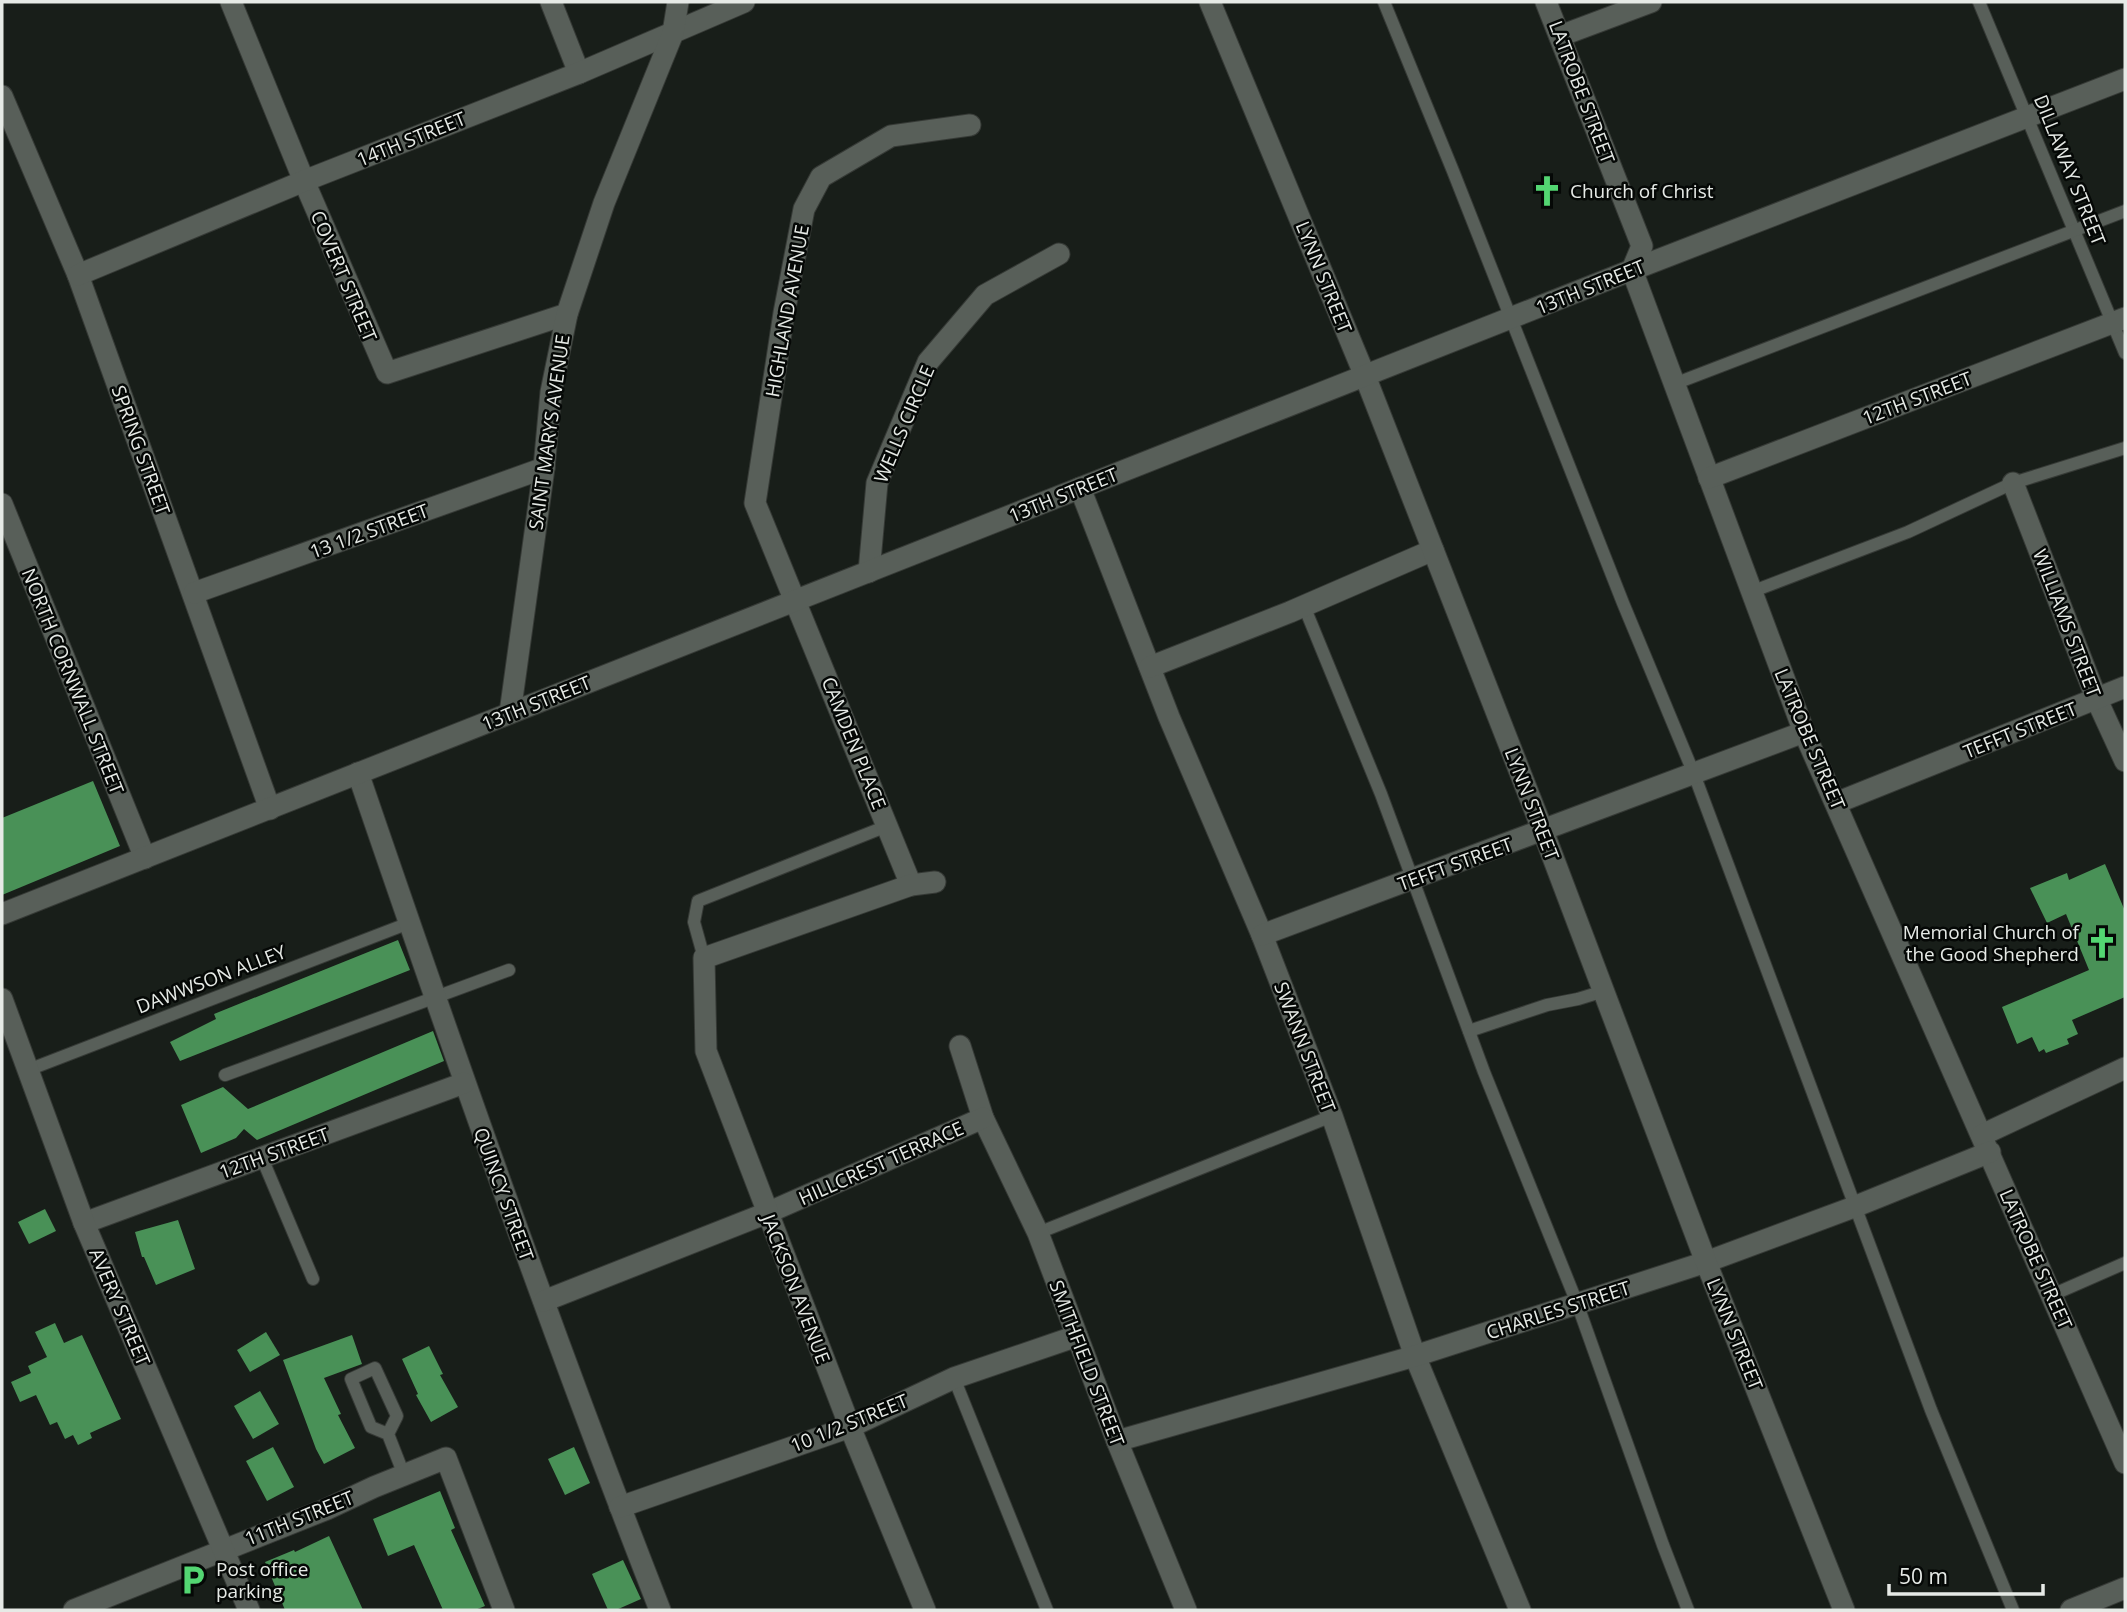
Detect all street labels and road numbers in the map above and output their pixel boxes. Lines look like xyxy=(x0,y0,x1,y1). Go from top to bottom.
street label: LATROBE STREET xyxy=(1543,17,1621,168)
street label: DILLAWAY STREET xyxy=(2028,91,2112,250)
street label: 14TH STREET xyxy=(353,105,470,173)
street label: COVERT STREET xyxy=(305,207,384,346)
street label: LYNN STREET xyxy=(1290,217,1358,337)
street label: HIGHLAND AVENUE xyxy=(759,223,815,399)
street label: 13TH STREET xyxy=(1532,253,1649,321)
street label: SAINT MARYS AVENUE xyxy=(522,333,576,531)
street label: WELLS CIRCLE xyxy=(868,362,940,486)
street label: 12TH STREET xyxy=(1859,365,1976,431)
street label: SPRING STREET xyxy=(106,382,177,519)
street label: 13TH STREET xyxy=(1005,461,1122,529)
street label: 13 1/2 STREET xyxy=(306,497,432,565)
street label: WILLIAMS STREET xyxy=(2027,545,2107,701)
street label: NORTH CORNWALL STREET xyxy=(16,564,130,798)
street label: LATROBE STREET xyxy=(1769,664,1852,814)
street label: 13TH STREET xyxy=(478,669,595,737)
street label: CAMDEN PLACE xyxy=(816,673,892,813)
street label: TEFFT STREET xyxy=(1959,695,2081,765)
street label: LYNN STREET xyxy=(1499,744,1566,864)
street label: TEFFT STREET xyxy=(1394,831,1516,897)
street label: DAWWSON ALLEY xyxy=(132,938,290,1020)
street label: SWANN STREET xyxy=(1268,978,1342,1116)
street label: HILLCREST TERRACE xyxy=(794,1115,968,1211)
street label: 12TH STREET xyxy=(215,1121,333,1185)
street label: QUINCY STREET xyxy=(468,1124,540,1265)
street label: LATROBE STREET xyxy=(1993,1185,2079,1334)
street label: JACKSON AVENUE xyxy=(755,1209,836,1367)
street label: AVERY STREET xyxy=(84,1244,157,1370)
street label: CHARLES STREET xyxy=(1483,1274,1634,1346)
street label: LYNN STREET xyxy=(1701,1274,1769,1394)
street label: SMITHFIELD STREET xyxy=(1043,1276,1131,1450)
street label: 10 1/2 STREET xyxy=(786,1387,912,1458)
street label: 11TH STREET xyxy=(241,1484,358,1552)

